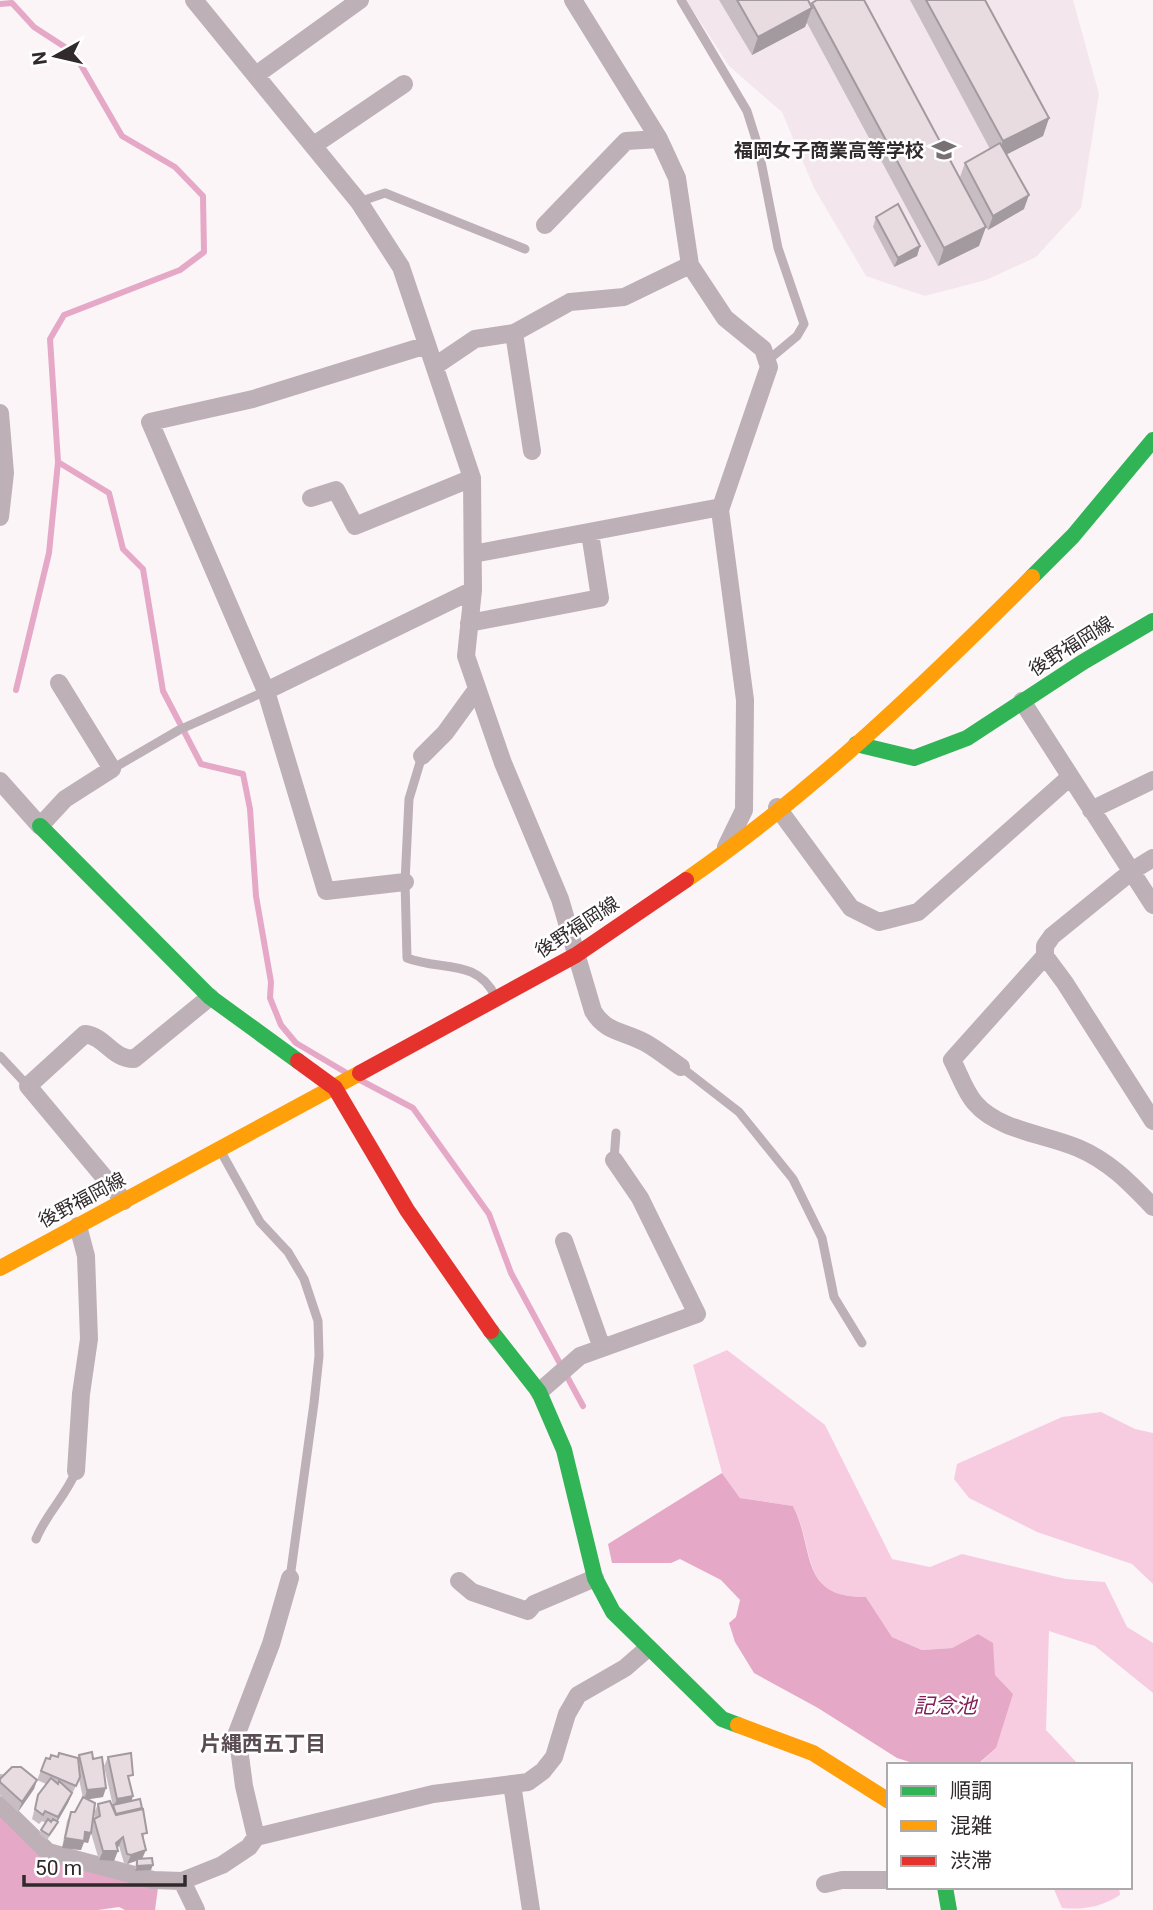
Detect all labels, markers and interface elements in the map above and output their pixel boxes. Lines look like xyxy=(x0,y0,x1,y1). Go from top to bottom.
north arrow xyxy=(21,21,91,91)
text: N xyxy=(27,50,52,67)
school or university icon: 福岡女子商業高等学校 xyxy=(930,136,958,164)
place label: 福岡女子商業高等学校 xyxy=(734,139,924,162)
street label: 後野福岡線 xyxy=(1025,611,1117,681)
street label: 後野福岡線 xyxy=(531,891,623,963)
street label: 後野福岡線 xyxy=(35,1168,129,1232)
water label: 記念池 xyxy=(914,1694,978,1718)
district label: 片縄西五丁目 xyxy=(200,1732,326,1756)
legend xyxy=(887,1763,1132,1889)
text: 順調 xyxy=(950,1779,992,1803)
text: 混雑 xyxy=(950,1814,992,1838)
scale bar xyxy=(24,1843,186,1887)
text: 渋滞 xyxy=(950,1849,992,1873)
text: 50 m xyxy=(35,1856,82,1880)

